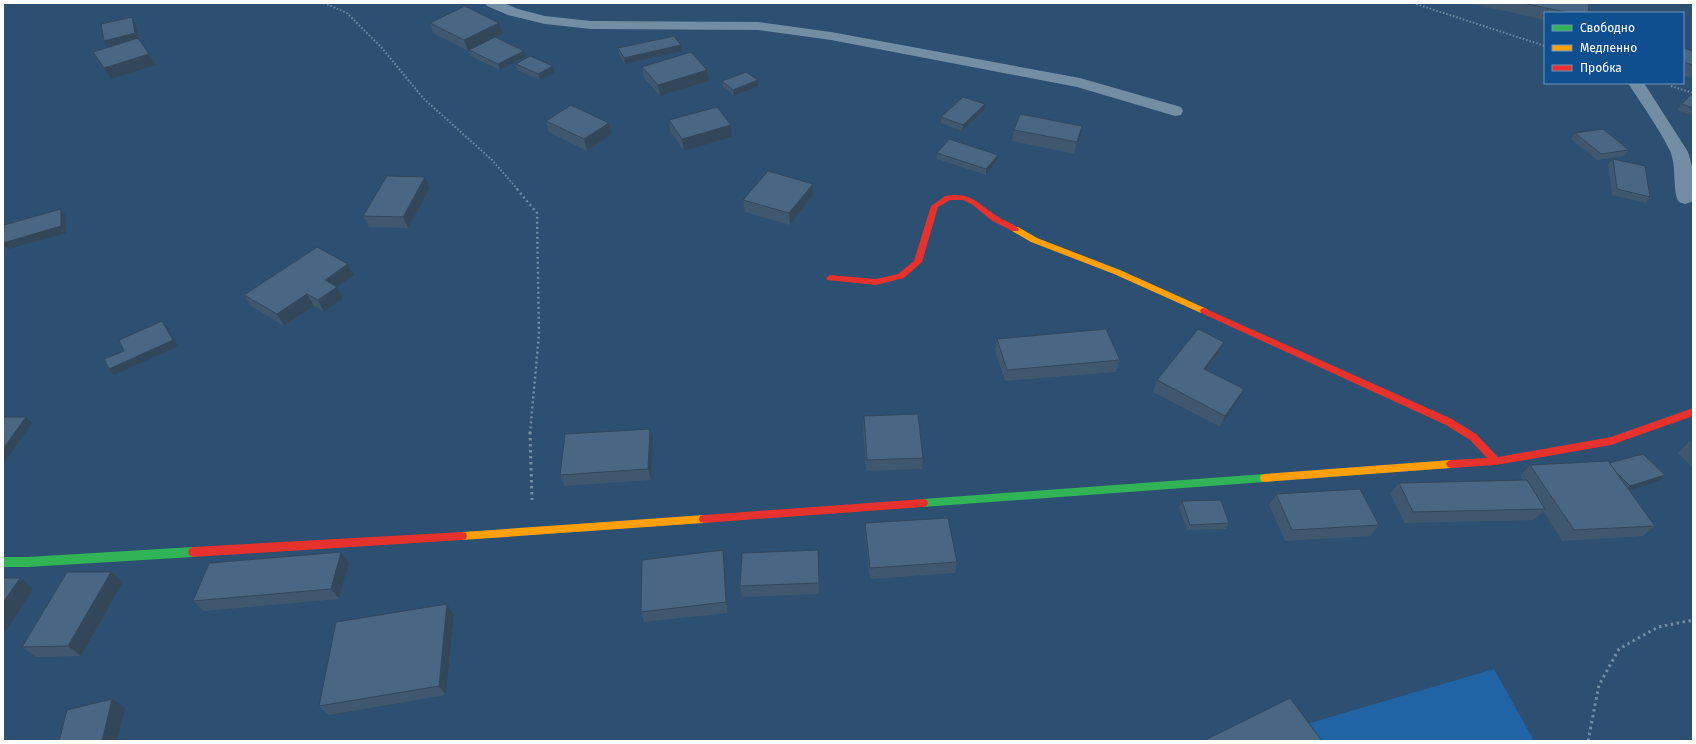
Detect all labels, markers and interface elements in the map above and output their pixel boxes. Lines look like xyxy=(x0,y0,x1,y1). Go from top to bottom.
legend xyxy=(1544,12,1684,84)
text: Свободно xyxy=(1580,21,1635,35)
text: Медленно xyxy=(1580,41,1637,55)
text: Пробка xyxy=(1580,61,1622,75)

